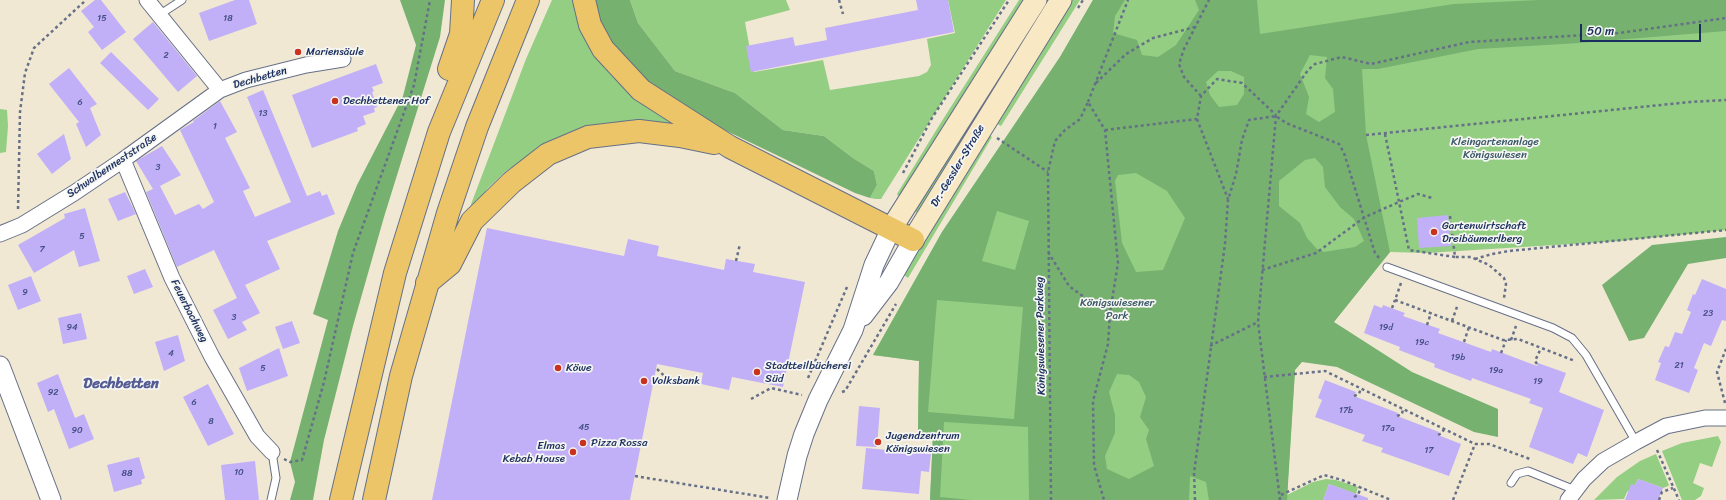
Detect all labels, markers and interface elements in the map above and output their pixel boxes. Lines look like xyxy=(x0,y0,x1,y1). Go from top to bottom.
house number: 15 xyxy=(97,14,107,24)
house number: 18 xyxy=(223,14,233,24)
scale bar xyxy=(1582,16,1703,42)
text: 50 m xyxy=(1587,20,1614,42)
place label: Mariensäule xyxy=(306,45,364,59)
marker: Mariensäule xyxy=(293,47,303,57)
house number: 2 xyxy=(163,51,169,61)
street label: Dechbetten xyxy=(232,64,288,92)
place label: Dechbettener Hof xyxy=(343,94,430,108)
marker: Dechbettener Hof xyxy=(330,96,340,106)
house number: 6 xyxy=(77,98,83,108)
house number: 13 xyxy=(259,109,267,119)
house number: 1 xyxy=(213,122,217,132)
street label: Dr.-Gessler-Straße xyxy=(928,122,988,210)
street label: Schwalbenneststraße xyxy=(64,131,160,201)
park label: Kleingartenanlage Königswiesen xyxy=(1451,135,1539,161)
house number: 3 xyxy=(156,163,160,173)
place label: Gartenwirtschaft Dreibäumerlberg xyxy=(1442,219,1526,245)
marker: Gartenwirtschaft Dreibäumerlberg xyxy=(1429,227,1439,237)
house number: 5 xyxy=(79,232,85,242)
house number: 7 xyxy=(39,245,45,255)
street label: Feuerbachweg xyxy=(167,277,211,345)
street label: Königswiesener Parkweg xyxy=(1033,277,1049,395)
house number: 9 xyxy=(22,288,28,298)
park label: Königswiesener Park xyxy=(1080,296,1154,322)
house number: 23 xyxy=(1703,309,1713,319)
house number: 3 xyxy=(232,313,236,323)
house number: 94 xyxy=(66,323,78,333)
house number: 19d xyxy=(1379,323,1393,333)
house number: 19c xyxy=(1415,338,1429,348)
house number: 4 xyxy=(168,349,174,359)
house number: 19b xyxy=(1451,353,1465,363)
place label: Stadtteilbücherei Süd xyxy=(765,359,851,385)
place label: Köwe xyxy=(566,361,592,375)
house number: 21 xyxy=(1674,361,1684,371)
marker: Köwe xyxy=(553,363,563,373)
house number: 5 xyxy=(260,364,266,374)
house number: 19a xyxy=(1489,366,1503,376)
marker: Stadtteilbücherei Süd xyxy=(752,367,762,377)
place label: Volksbank xyxy=(652,374,700,388)
district label: Dechbetten xyxy=(83,375,159,393)
marker: Volksbank xyxy=(639,376,649,386)
house number: 19 xyxy=(1533,377,1543,387)
house number: 92 xyxy=(48,388,58,398)
house number: 6 xyxy=(191,398,197,408)
house number: 17b xyxy=(1339,406,1353,416)
house number: 8 xyxy=(208,417,214,427)
house number: 45 xyxy=(578,423,590,433)
house number: 17a xyxy=(1381,424,1395,434)
house number: 90 xyxy=(71,426,83,436)
place label: Jugendzentrum Königswiesen xyxy=(886,429,960,455)
place label: Pizza Rossa xyxy=(591,436,647,450)
marker: Jugendzentrum Königswiesen xyxy=(873,437,883,447)
marker: Pizza Rossa xyxy=(578,438,588,448)
place label: Elmas Kebab House xyxy=(503,439,565,465)
house number: 17 xyxy=(1425,446,1433,456)
marker: Elmas Kebab House xyxy=(568,447,578,457)
house number: 10 xyxy=(234,468,244,478)
house number: 88 xyxy=(122,469,132,479)

